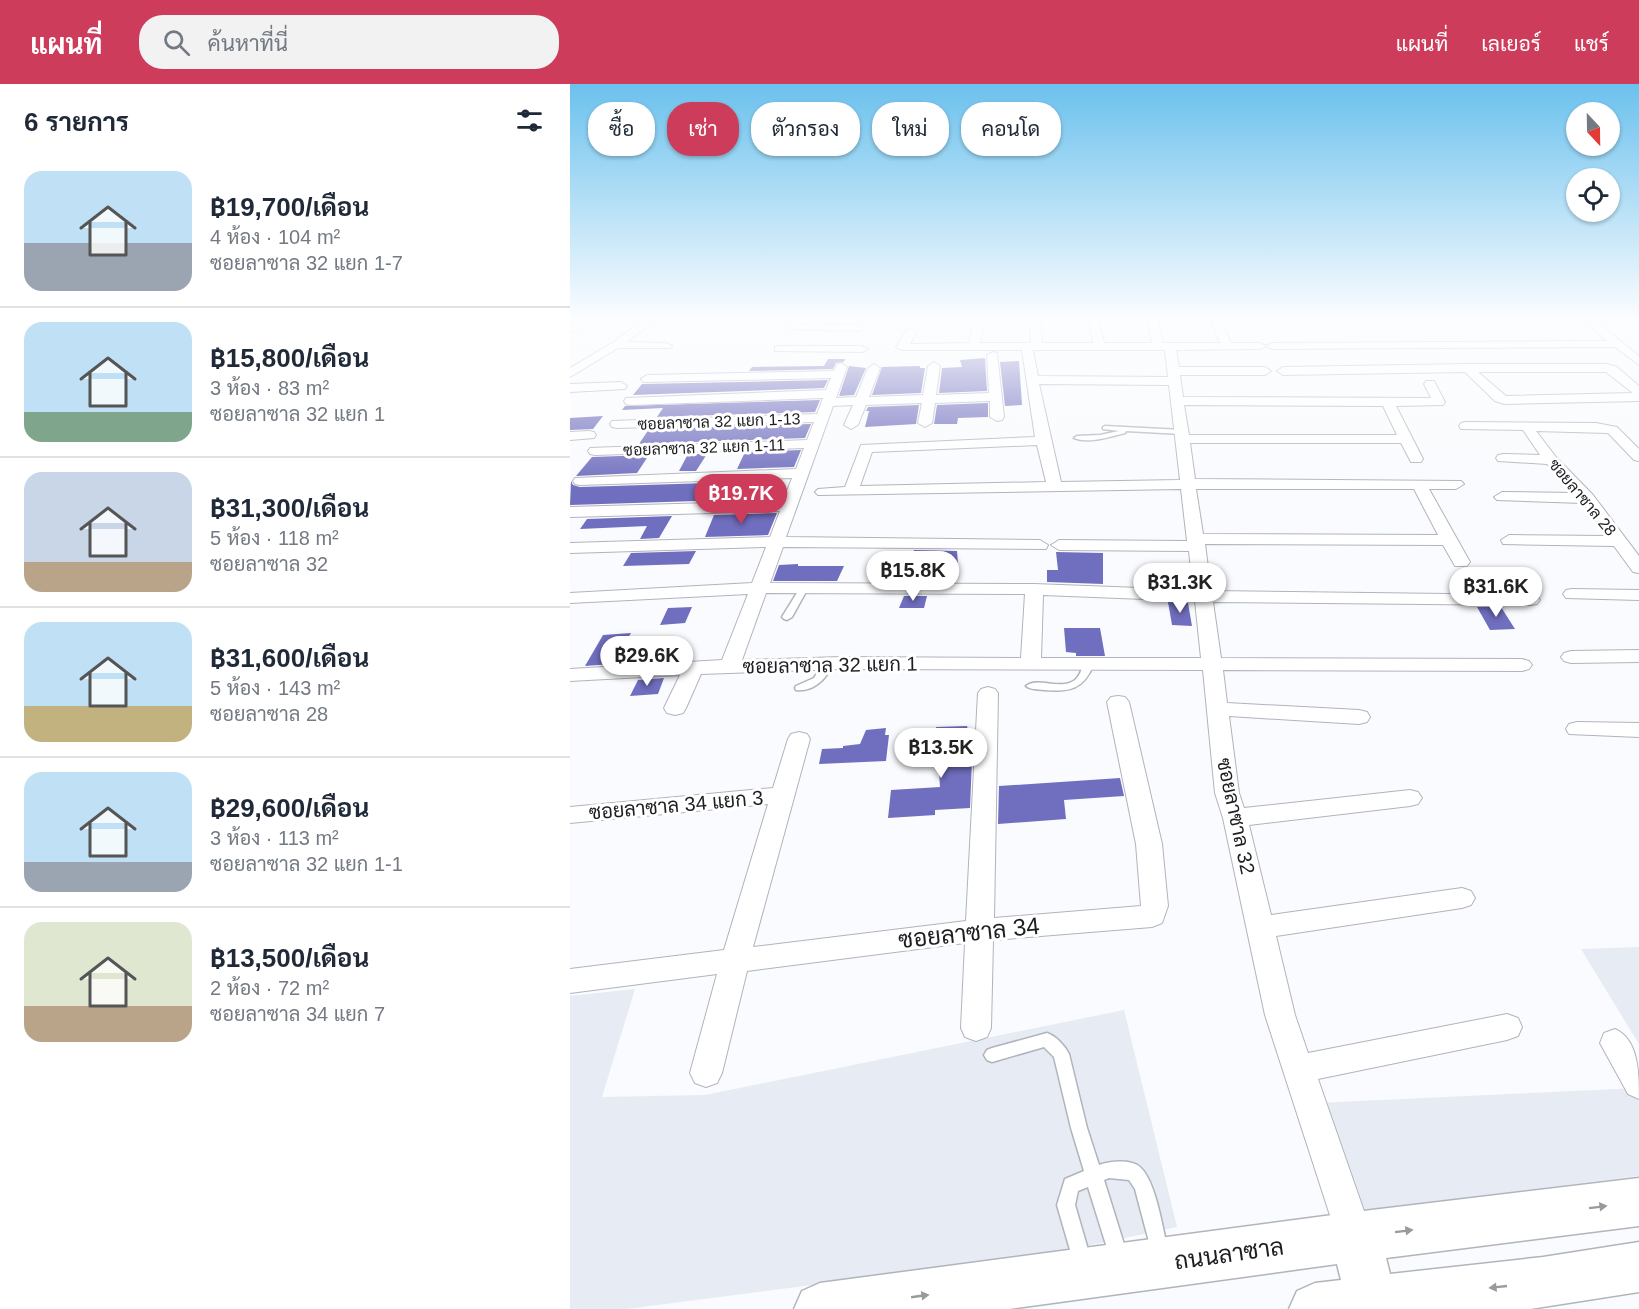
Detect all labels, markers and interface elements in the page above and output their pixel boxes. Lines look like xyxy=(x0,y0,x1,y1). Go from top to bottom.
search box xyxy=(139,15,559,69)
icon: search xyxy=(160,26,193,59)
text: แผนที่ xyxy=(30,29,103,60)
text: ค้นหาที่นี่ xyxy=(208,31,288,56)
text: แผนที่ xyxy=(1396,32,1448,55)
text: เลเยอร์ xyxy=(1481,32,1541,55)
text: แชร์ xyxy=(1574,32,1609,55)
chip: ซื้อ xyxy=(588,102,655,156)
chip: เช่า xyxy=(667,102,739,156)
chip: ตัวกรอง xyxy=(751,102,860,156)
chip: ใหม่ xyxy=(872,102,949,156)
chip: คอนโด xyxy=(961,102,1061,156)
north arrow xyxy=(1566,102,1620,156)
map controls xyxy=(1566,102,1620,222)
icon: filters xyxy=(513,104,546,137)
text: 6 รายการ xyxy=(24,107,129,137)
button: locate xyxy=(1566,168,1620,222)
text: ฿19,700/เดือน xyxy=(210,192,369,222)
icon: home xyxy=(72,195,144,267)
text: 4 ห้อง · 104 m² xyxy=(210,226,340,248)
text: ซอยลาซาล 32 แยก 1-7 xyxy=(210,252,403,274)
text: ฿15,800/เดือน xyxy=(210,343,369,373)
icon: home xyxy=(72,346,144,418)
text: 3 ห้อง · 83 m² xyxy=(210,377,329,399)
text: ซอยลาซาล 32 แยก 1 xyxy=(210,403,385,425)
street label: ซอยลาซาล 32 แยก 1-13 xyxy=(637,410,801,433)
street label: ซอยลาซาล 32 แยก 1-11 xyxy=(623,436,785,459)
street label: ซอยลาซาล 28 xyxy=(1546,456,1620,539)
pin: ฿19.7K xyxy=(692,474,790,525)
text: ฿19.7K xyxy=(708,482,774,504)
text: ฿31,300/เดือน xyxy=(210,493,369,523)
icon: home xyxy=(72,496,144,568)
text: 5 ห้อง · 118 m² xyxy=(210,527,339,549)
pin: ฿15.8K xyxy=(864,551,962,602)
text: ซอยลาซาล 32 xyxy=(210,553,328,575)
text: ฿15.8K xyxy=(880,559,946,581)
pin: ฿31.3K xyxy=(1131,563,1229,614)
pin: ฿31.6K xyxy=(1447,567,1545,618)
text: ฿31.3K xyxy=(1147,571,1213,593)
text: ฿31.6K xyxy=(1463,575,1529,597)
pin: ฿29.6K xyxy=(598,636,696,687)
text: ฿31,600/เดือน xyxy=(210,643,369,673)
text: ฿29.6K xyxy=(614,644,680,666)
icon: home xyxy=(72,646,144,718)
street label: ซอยลาซาล 32 แยก 1 xyxy=(742,652,918,678)
text: 5 ห้อง · 143 m² xyxy=(210,677,340,699)
text: ซอยลาซาล 28 xyxy=(210,703,328,725)
pin: ฿13.5K xyxy=(892,728,990,779)
text: ฿13.5K xyxy=(908,736,974,758)
street label: ซอยลาซาล 32 xyxy=(1213,756,1259,876)
street label: ซอยลาซาล 34 แยก 3 xyxy=(588,786,764,824)
text: ฿29,600/เดือน xyxy=(210,793,369,823)
icon: home xyxy=(72,796,144,868)
text: 3 ห้อง · 113 m² xyxy=(210,827,339,849)
text: ซอยลาซาล 32 แยก 1-1 xyxy=(210,853,403,875)
street label: ซอยลาซาล 34 xyxy=(897,912,1041,953)
text: ฿13,500/เดือน xyxy=(210,943,369,973)
icon: home xyxy=(72,946,144,1018)
text: 2 ห้อง · 72 m² xyxy=(210,977,329,999)
text: ซอยลาซาล 34 แยก 7 xyxy=(210,1003,385,1025)
one-way arrow xyxy=(1588,1203,1607,1212)
one-way arrow xyxy=(1395,1227,1414,1236)
street label: ถนนลาซาล xyxy=(1172,1232,1285,1275)
one-way arrow xyxy=(1488,1282,1507,1291)
one-way arrow xyxy=(910,1291,929,1300)

